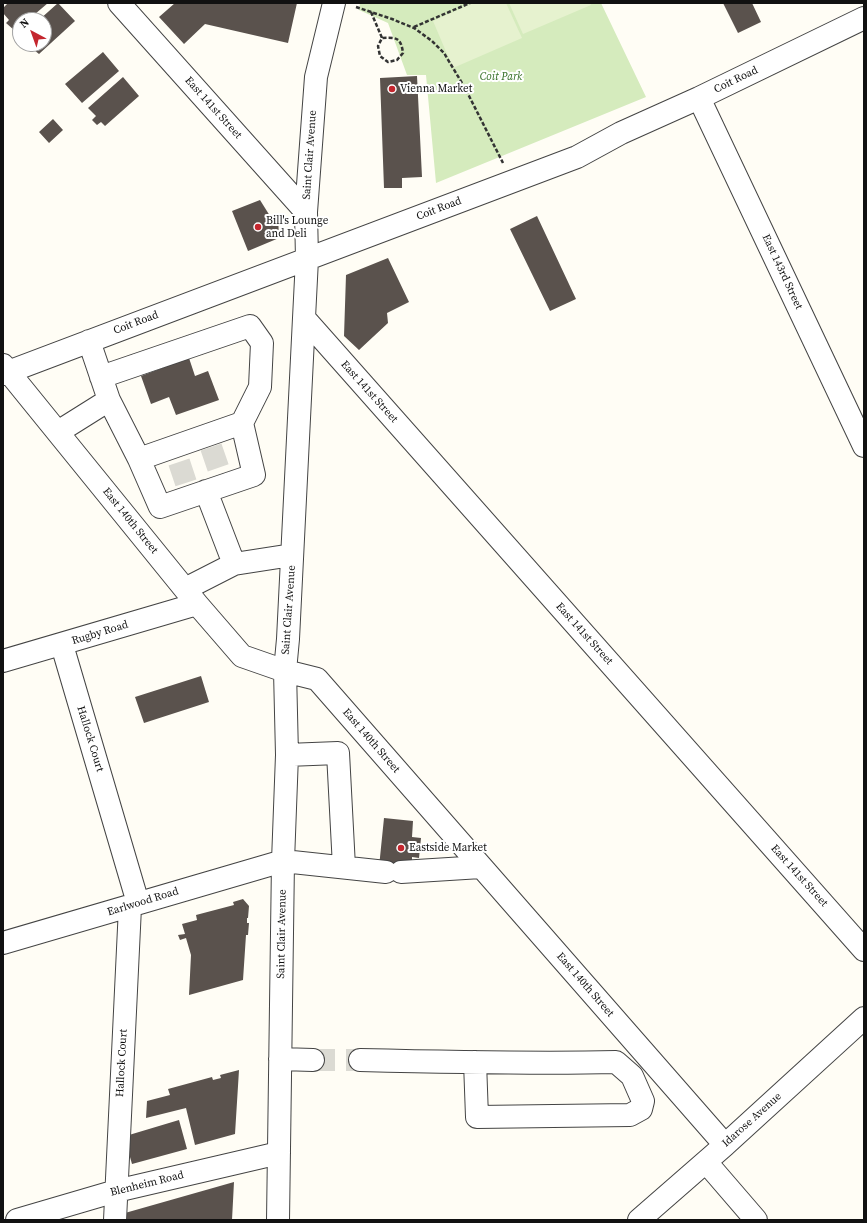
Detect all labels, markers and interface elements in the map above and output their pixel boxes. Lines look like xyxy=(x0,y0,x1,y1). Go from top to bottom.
north arrow xyxy=(12,12,52,52)
text: N xyxy=(17,15,32,32)
street label: Coit Road xyxy=(712,64,760,96)
park label: Coit Park xyxy=(480,70,522,84)
street label: East 141st Street xyxy=(182,74,244,142)
place label: Vienna Market xyxy=(400,82,472,96)
marker: Vienna Market xyxy=(387,84,397,94)
street label: Saint Clair Avenue xyxy=(300,110,320,200)
street label: Coit Road xyxy=(415,194,463,224)
place label: Bill's Lounge and Deli xyxy=(266,214,328,240)
marker: Bill's Lounge and Deli xyxy=(253,222,263,232)
street label: East 143rd Street xyxy=(759,232,805,312)
street label: Coit Road xyxy=(112,308,160,338)
street label: East 141st Street xyxy=(338,358,400,426)
street label: East 140th Street xyxy=(99,485,161,557)
street label: Saint Clair Avenue xyxy=(279,565,299,655)
street label: East 141st Street xyxy=(553,600,615,668)
street label: Rugby Road xyxy=(70,618,130,648)
street label: Hallock Court xyxy=(74,704,106,774)
street label: East 140th Street xyxy=(340,706,402,776)
place label: Eastside Market xyxy=(409,841,487,855)
street label: East 141st Street xyxy=(768,842,830,910)
marker: Eastside Market xyxy=(396,843,406,853)
street label: Earlwood Road xyxy=(106,885,180,919)
street label: Saint Clair Avenue xyxy=(275,889,289,979)
street label: East 140th Street xyxy=(554,950,616,1020)
street label: Hallock Court xyxy=(114,1029,130,1097)
street label: Idarose Avenue xyxy=(720,1090,784,1150)
street label: Blenheim Road xyxy=(109,1168,185,1200)

